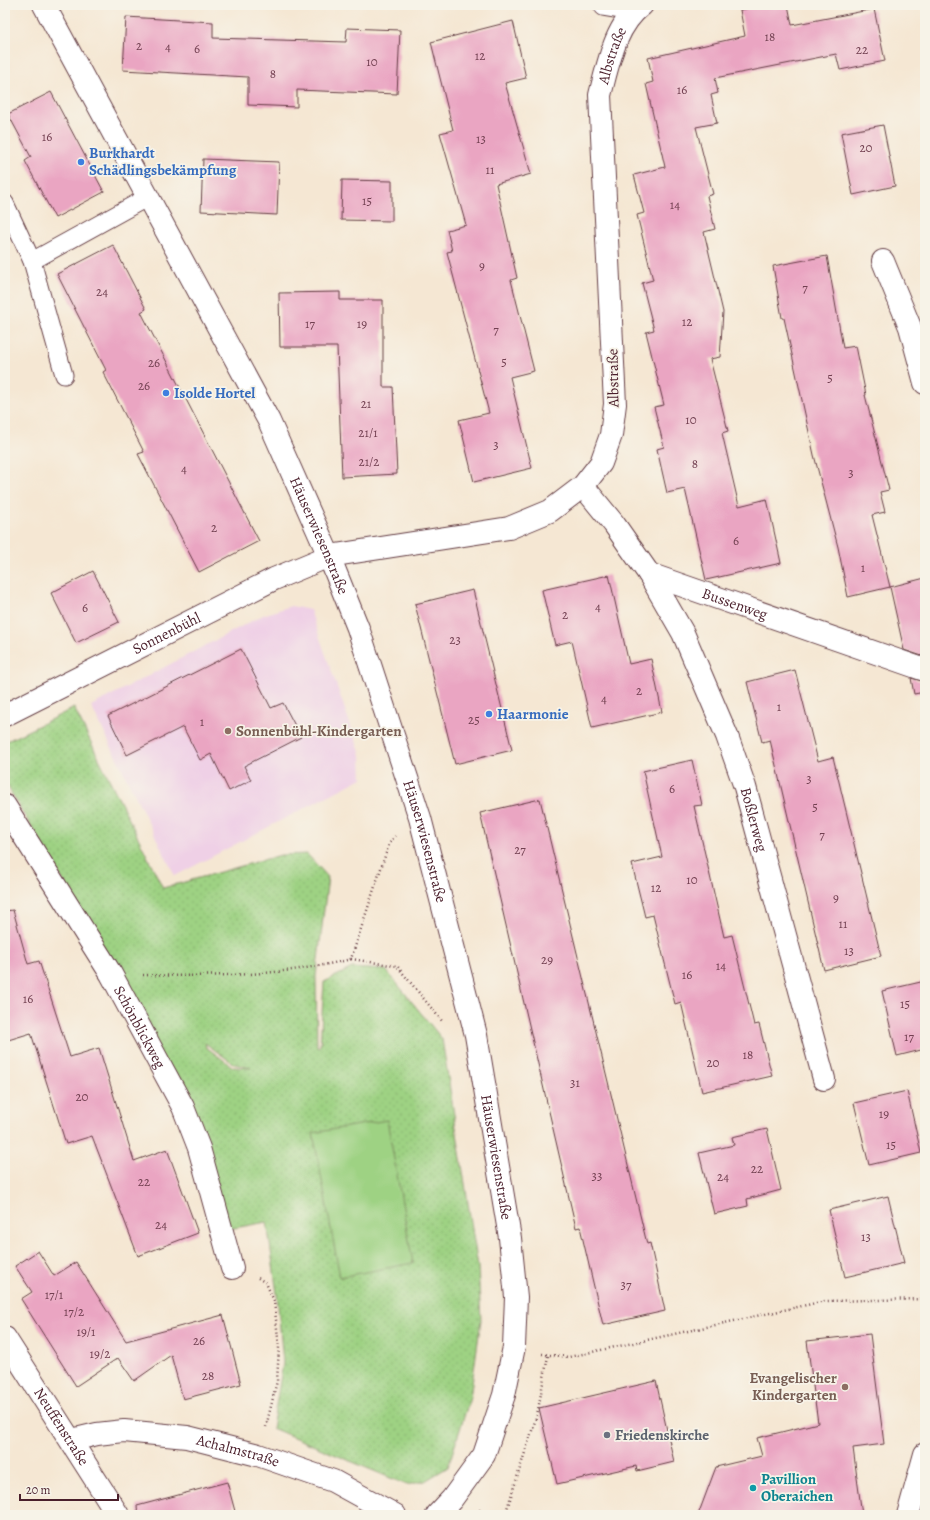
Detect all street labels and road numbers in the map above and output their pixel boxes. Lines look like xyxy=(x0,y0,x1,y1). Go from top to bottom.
street label: Albstraße xyxy=(593,23,631,87)
street label: Albstraße xyxy=(602,348,624,409)
street label: Häuserwiesenstraße xyxy=(285,473,354,598)
street label: Bussenweg xyxy=(699,583,771,625)
street label: Sonnenbühl xyxy=(129,608,204,659)
street label: Häuserwiesenstraße xyxy=(398,777,452,905)
street label: Boßlerweg xyxy=(736,785,772,855)
street label: Schönblickweg xyxy=(109,982,171,1073)
street label: Häuserwiesenstraße xyxy=(476,1093,517,1221)
street label: Neuffenstraße xyxy=(29,1384,94,1470)
street label: Achalmstraße xyxy=(193,1430,283,1472)

